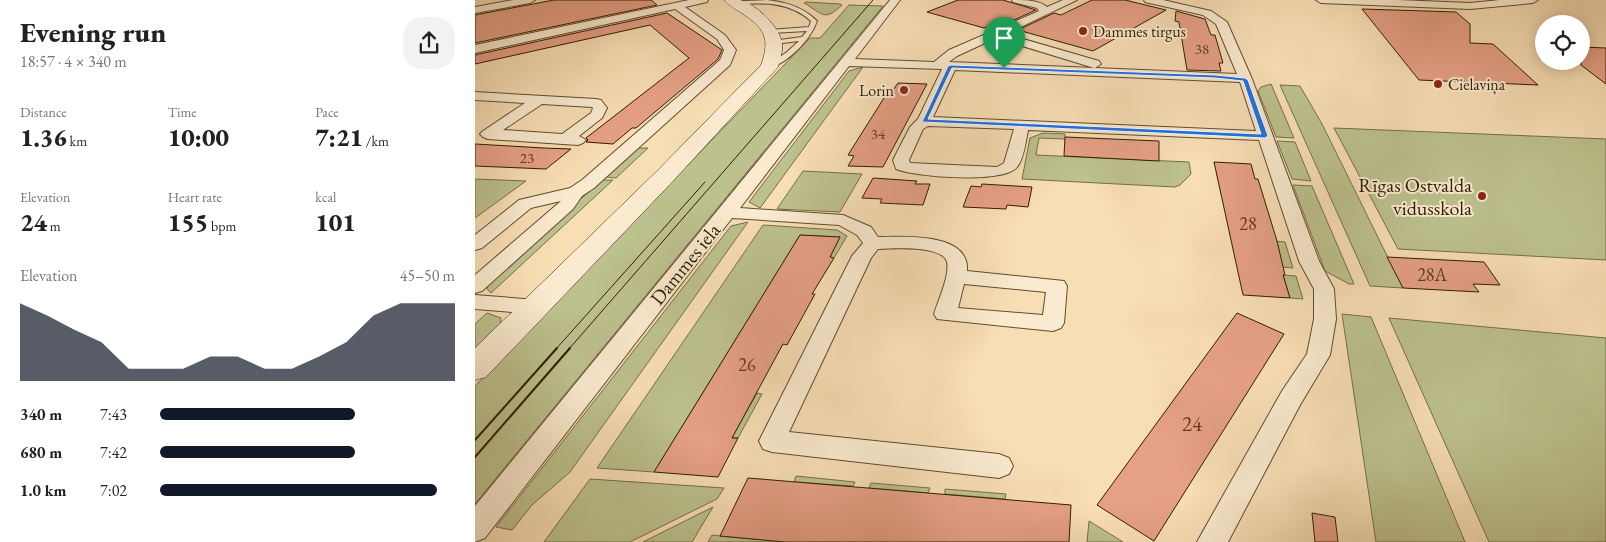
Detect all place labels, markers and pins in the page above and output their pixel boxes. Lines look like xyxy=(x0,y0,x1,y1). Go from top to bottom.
pin xyxy=(983,17,1025,68)
place label: Dammes tirgus xyxy=(1093,21,1186,42)
marker: Dammes tirgus xyxy=(1077,25,1089,37)
place label: Cielaviņa xyxy=(1448,74,1506,95)
marker: Cielaviņa xyxy=(1432,78,1444,90)
place label: Lorin xyxy=(859,80,895,101)
marker: Lorin xyxy=(898,84,910,96)
place label: Rīgas Ostvalda vidusskola xyxy=(1358,172,1472,221)
marker: Rīgas Ostvalda vidusskola xyxy=(1476,190,1488,202)

